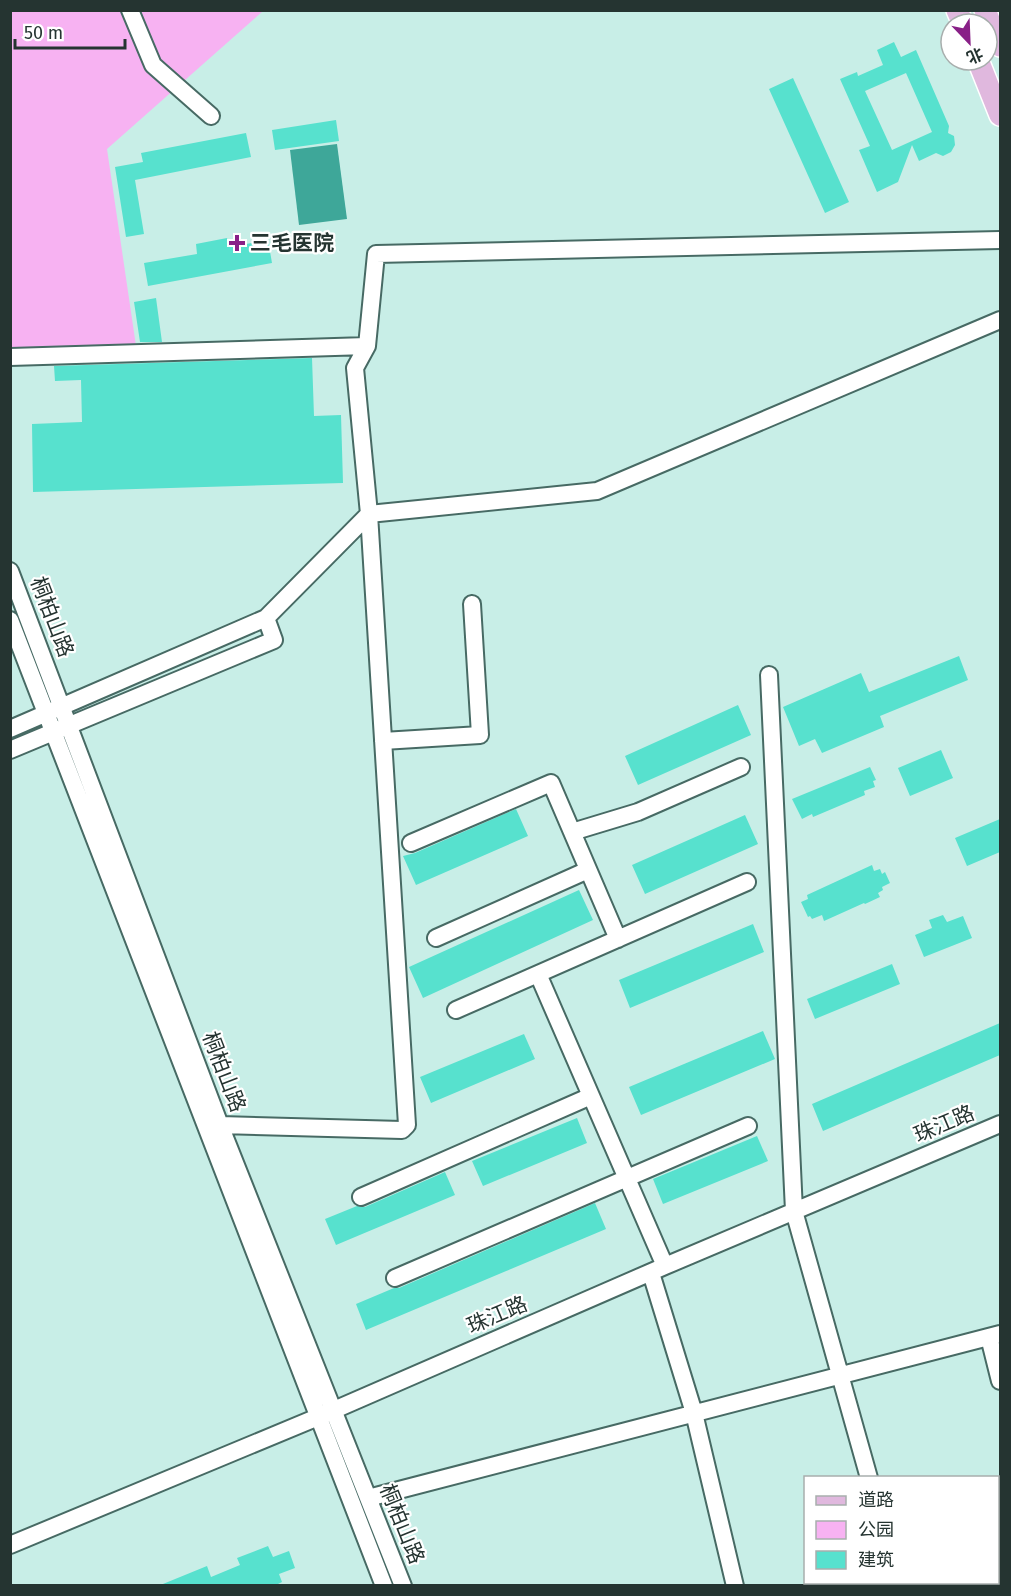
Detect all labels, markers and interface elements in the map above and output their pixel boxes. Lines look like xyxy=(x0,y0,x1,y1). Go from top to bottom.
scale bar xyxy=(15,12,124,50)
north arrow xyxy=(939,12,999,72)
text: 50 m xyxy=(24,22,63,44)
text: 北 xyxy=(964,43,986,67)
place label: 三毛医院 xyxy=(250,230,334,256)
marker: 三毛医院 xyxy=(228,234,246,252)
street label: 桐柏山路 xyxy=(25,573,79,661)
street label: 桐柏山路 xyxy=(197,1028,251,1116)
street label: 珠江路 xyxy=(910,1100,978,1148)
street label: 珠江路 xyxy=(463,1291,531,1339)
legend xyxy=(804,1476,999,1584)
street label: 桐柏山路 xyxy=(374,1480,430,1568)
text: 道路 xyxy=(858,1489,894,1511)
text: 公园 xyxy=(858,1519,894,1541)
text: 建筑 xyxy=(858,1549,894,1571)

